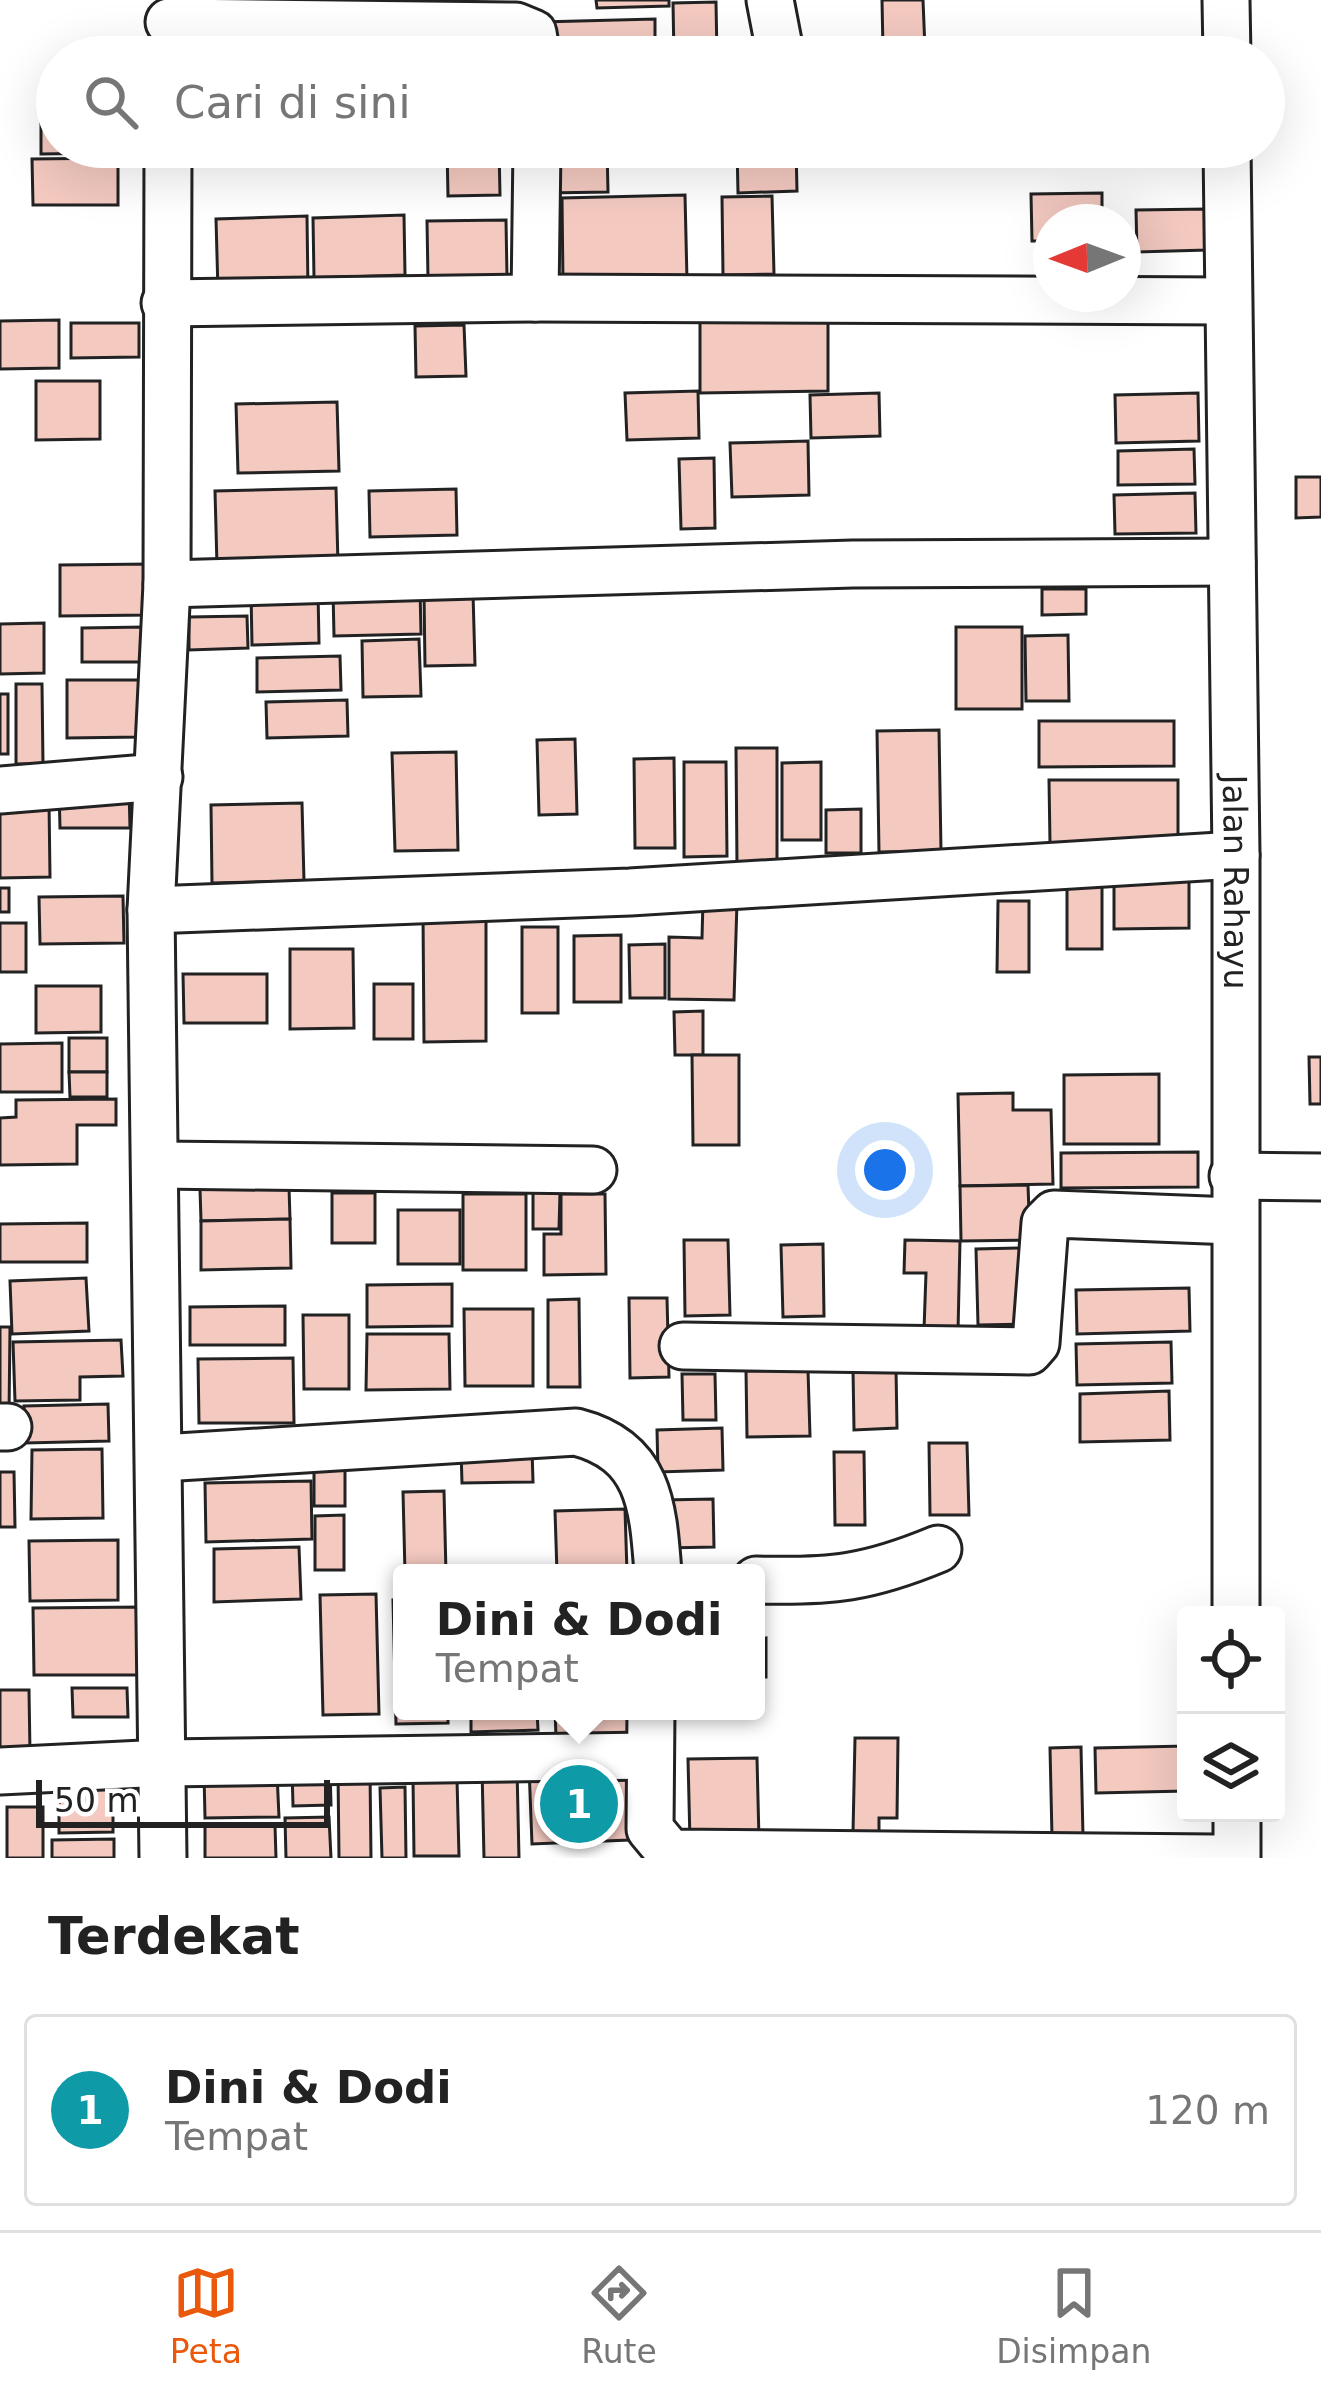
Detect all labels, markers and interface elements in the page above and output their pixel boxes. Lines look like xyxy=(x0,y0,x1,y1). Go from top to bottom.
search box xyxy=(36,36,1285,168)
icon: search xyxy=(78,69,144,135)
text: Cari di sini xyxy=(174,76,411,129)
north arrow xyxy=(1033,204,1141,312)
street label: Jalan Rahayu xyxy=(1215,772,1255,989)
your location xyxy=(855,1140,915,1200)
popup xyxy=(393,1564,765,1720)
text: Dini & Dodi xyxy=(436,1593,722,1646)
map controls xyxy=(1177,1606,1285,1822)
button: locate xyxy=(1177,1606,1285,1714)
text: Tempat xyxy=(436,1646,579,1691)
button: layers xyxy=(1177,1714,1285,1822)
pin: 1 xyxy=(540,1759,618,1849)
scale bar xyxy=(36,1774,330,1827)
text: 50 m xyxy=(54,1781,139,1820)
text: Terdekat xyxy=(48,1907,300,1966)
text: Dini & Dodi xyxy=(165,2061,452,2114)
text: 1 xyxy=(76,2088,104,2133)
text: 120 m xyxy=(1145,2088,1270,2133)
text: Tempat xyxy=(165,2114,308,2159)
tab: Peta xyxy=(170,2260,242,2371)
tab: Rute xyxy=(581,2260,657,2371)
tab: Disimpan xyxy=(996,2260,1151,2371)

